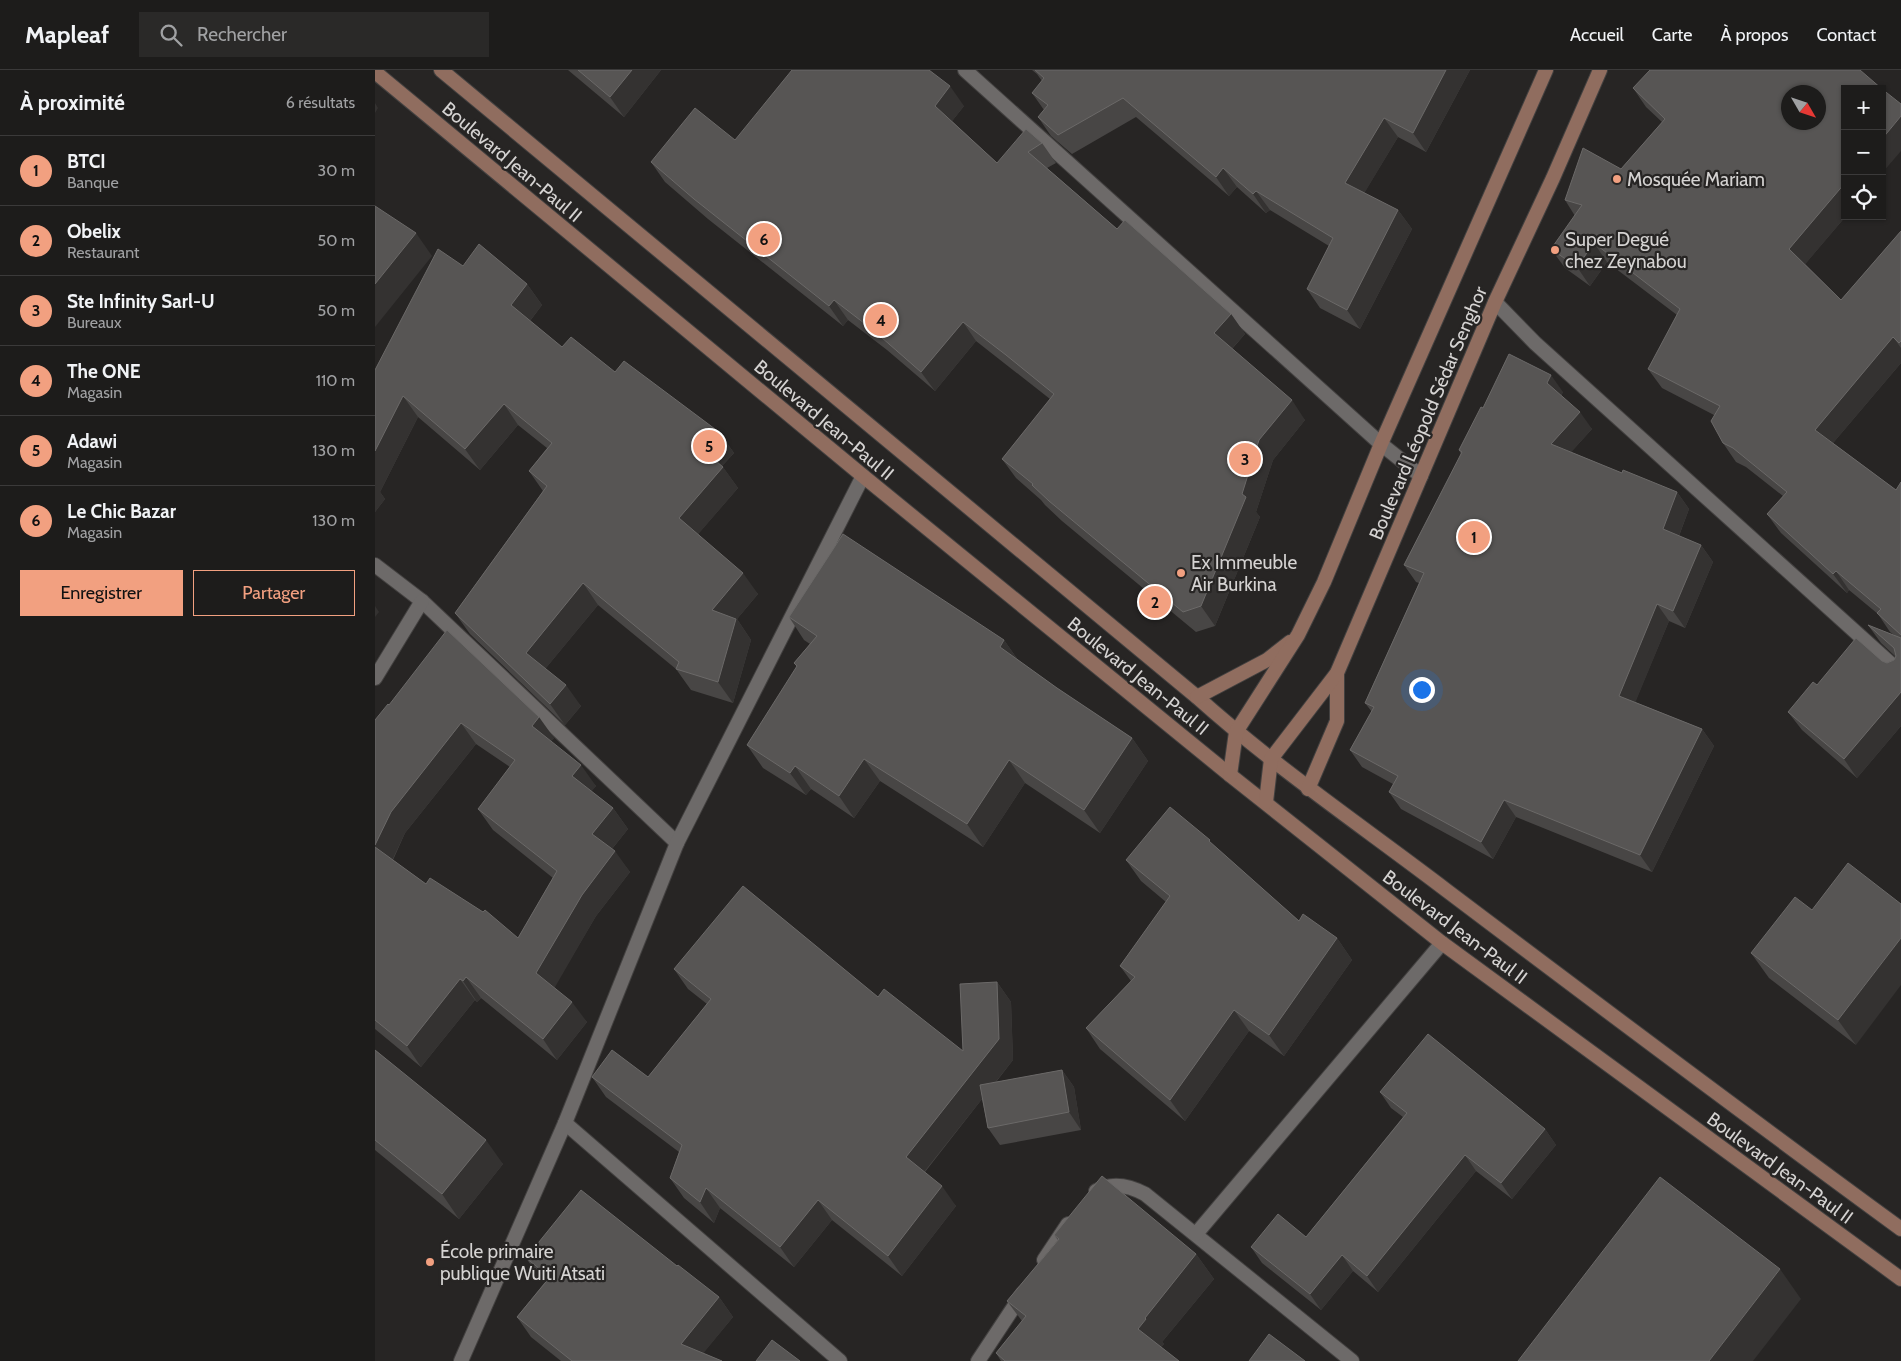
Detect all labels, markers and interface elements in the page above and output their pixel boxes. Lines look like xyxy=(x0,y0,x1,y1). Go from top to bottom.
search box xyxy=(139,12,489,57)
text: Mapleaf xyxy=(25,20,109,49)
icon: search xyxy=(157,21,185,49)
text: Rechercher xyxy=(197,23,287,46)
text: Accueil xyxy=(1570,24,1624,46)
text: Carte xyxy=(1652,24,1692,46)
text: À propos xyxy=(1720,24,1788,46)
text: Contact xyxy=(1816,24,1876,46)
north arrow xyxy=(1781,85,1826,130)
map controls xyxy=(1841,85,1886,220)
button: + xyxy=(1841,85,1886,130)
text: À proximité xyxy=(20,90,125,115)
text: 6 résultats xyxy=(286,93,355,112)
street label: Boulevard Jean-Paul II xyxy=(438,97,586,227)
button: − xyxy=(1841,130,1886,175)
text: BTCI xyxy=(67,150,106,173)
text: 1 xyxy=(33,161,39,180)
text: 30 m xyxy=(318,161,355,180)
place label: Mosquée Mariam xyxy=(1627,168,1765,191)
text: Banque xyxy=(67,173,119,192)
marker: Mosquée Mariam xyxy=(1611,173,1623,185)
button: locate xyxy=(1841,175,1886,220)
text: Obelix xyxy=(67,220,121,243)
pin: 6 xyxy=(748,220,780,258)
place label: Super Degué chez Zeynabou xyxy=(1565,228,1687,273)
text: 2 xyxy=(32,231,40,250)
text: 50 m xyxy=(318,231,355,250)
text: Restaurant xyxy=(67,243,139,262)
marker: Super Degué chez Zeynabou xyxy=(1549,244,1561,256)
street label: Boulevard Léopold Sédar Senghor xyxy=(1364,283,1492,543)
text: Ste Infinity Sarl-U xyxy=(67,290,215,313)
text: 3 xyxy=(32,301,40,320)
text: 50 m xyxy=(318,301,355,320)
pin: 4 xyxy=(865,301,897,339)
text: Bureaux xyxy=(67,313,122,332)
street label: Boulevard Jean-Paul II xyxy=(750,355,898,485)
text: The ONE xyxy=(67,360,141,383)
text: 4 xyxy=(31,371,41,390)
text: 110 m xyxy=(316,371,355,390)
text: Magasin xyxy=(67,383,122,402)
pin: 5 xyxy=(693,427,725,465)
text: Adawi xyxy=(67,430,117,453)
pin: 3 xyxy=(1229,440,1261,478)
text: 5 xyxy=(32,441,40,460)
text: 130 m xyxy=(312,441,355,460)
text: Magasin xyxy=(67,453,122,472)
text: Le Chic Bazar xyxy=(67,500,176,523)
text: 6 xyxy=(32,511,41,530)
text: 130 m xyxy=(312,511,355,530)
pin: 1 xyxy=(1458,518,1490,556)
text: Magasin xyxy=(67,523,122,542)
place label: Ex Immeuble Air Burkina xyxy=(1191,551,1297,596)
marker: Ex Immeuble Air Burkina xyxy=(1175,567,1187,579)
button: Enregistrer xyxy=(20,570,183,616)
button: Partager xyxy=(193,570,355,616)
pin: 2 xyxy=(1139,583,1171,621)
street label: Boulevard Jean-Paul II xyxy=(1063,612,1213,740)
your location xyxy=(1409,677,1435,703)
street label: Boulevard Jean-Paul II xyxy=(1378,865,1532,989)
street label: Boulevard Jean-Paul II xyxy=(1702,1107,1858,1229)
place label: École primaire publique Wuiti Atsati xyxy=(440,1239,605,1285)
marker: École primaire publique Wuiti Atsati xyxy=(424,1256,436,1268)

